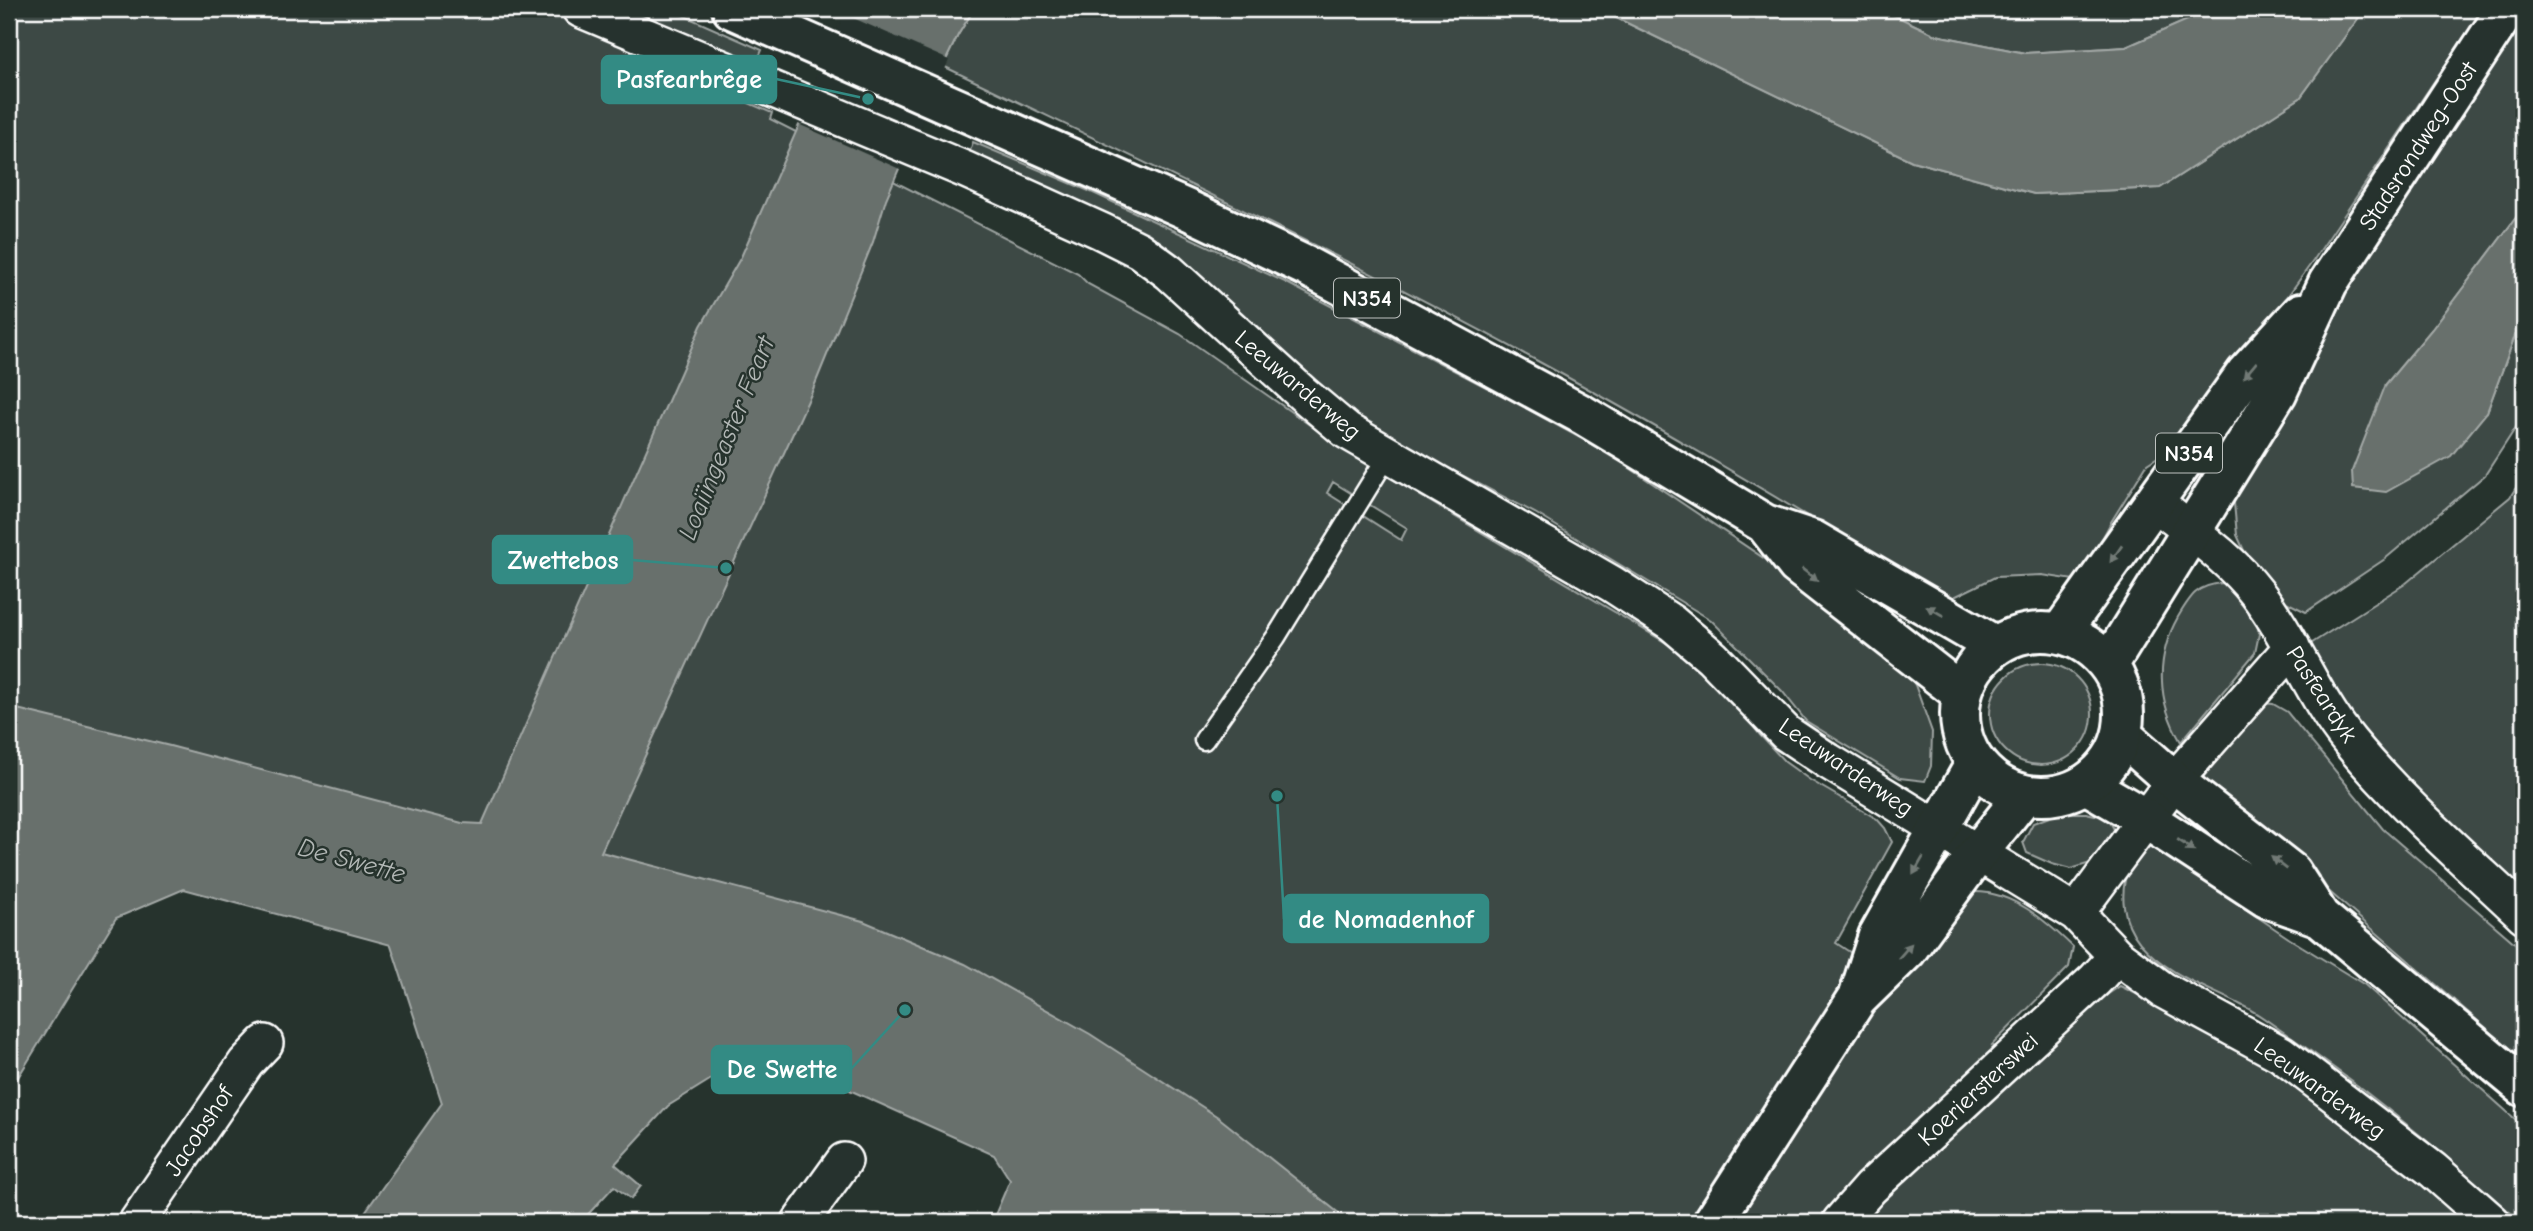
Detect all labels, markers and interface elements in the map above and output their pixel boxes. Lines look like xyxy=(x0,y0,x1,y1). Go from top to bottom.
street label: Stadsrondweg-Oost xyxy=(2353,55,2484,236)
callout: Pasfearbrêge xyxy=(602,56,776,103)
text: Pasfearbrêge xyxy=(616,65,762,95)
road number: N354 xyxy=(1334,278,1400,318)
street label: Leeuwarderweg xyxy=(1229,324,1367,446)
water label: Loaiïngeaster Feart xyxy=(672,331,782,544)
one-way arrow xyxy=(2243,361,2258,378)
road number: N354 xyxy=(2156,433,2222,472)
callout: Zwettebos xyxy=(493,536,632,583)
one-way arrow xyxy=(2110,545,2124,563)
text: Zwettebos xyxy=(507,546,619,576)
one-way arrow xyxy=(1801,568,1819,583)
one-way arrow xyxy=(1926,605,1945,617)
street label: Pasfeardyk xyxy=(2280,640,2364,748)
street label: Leeuwarderweg xyxy=(1774,712,1918,822)
water label: De Swette xyxy=(295,832,409,890)
one-way arrow xyxy=(2177,839,2196,852)
one-way arrow xyxy=(2271,856,2288,871)
one-way arrow xyxy=(1912,857,1924,876)
callout: de Nomadenhof xyxy=(1284,895,1488,942)
text: de Nomadenhof xyxy=(1298,905,1476,935)
one-way arrow xyxy=(1897,942,1913,960)
street label: Koeriersterswei xyxy=(1912,1026,2044,1152)
street label: Leeuwarderweg xyxy=(2249,1031,2391,1145)
callout: De Swette xyxy=(712,1046,851,1093)
text: De Swette xyxy=(727,1055,837,1085)
street label: Jacobshof xyxy=(159,1080,240,1181)

